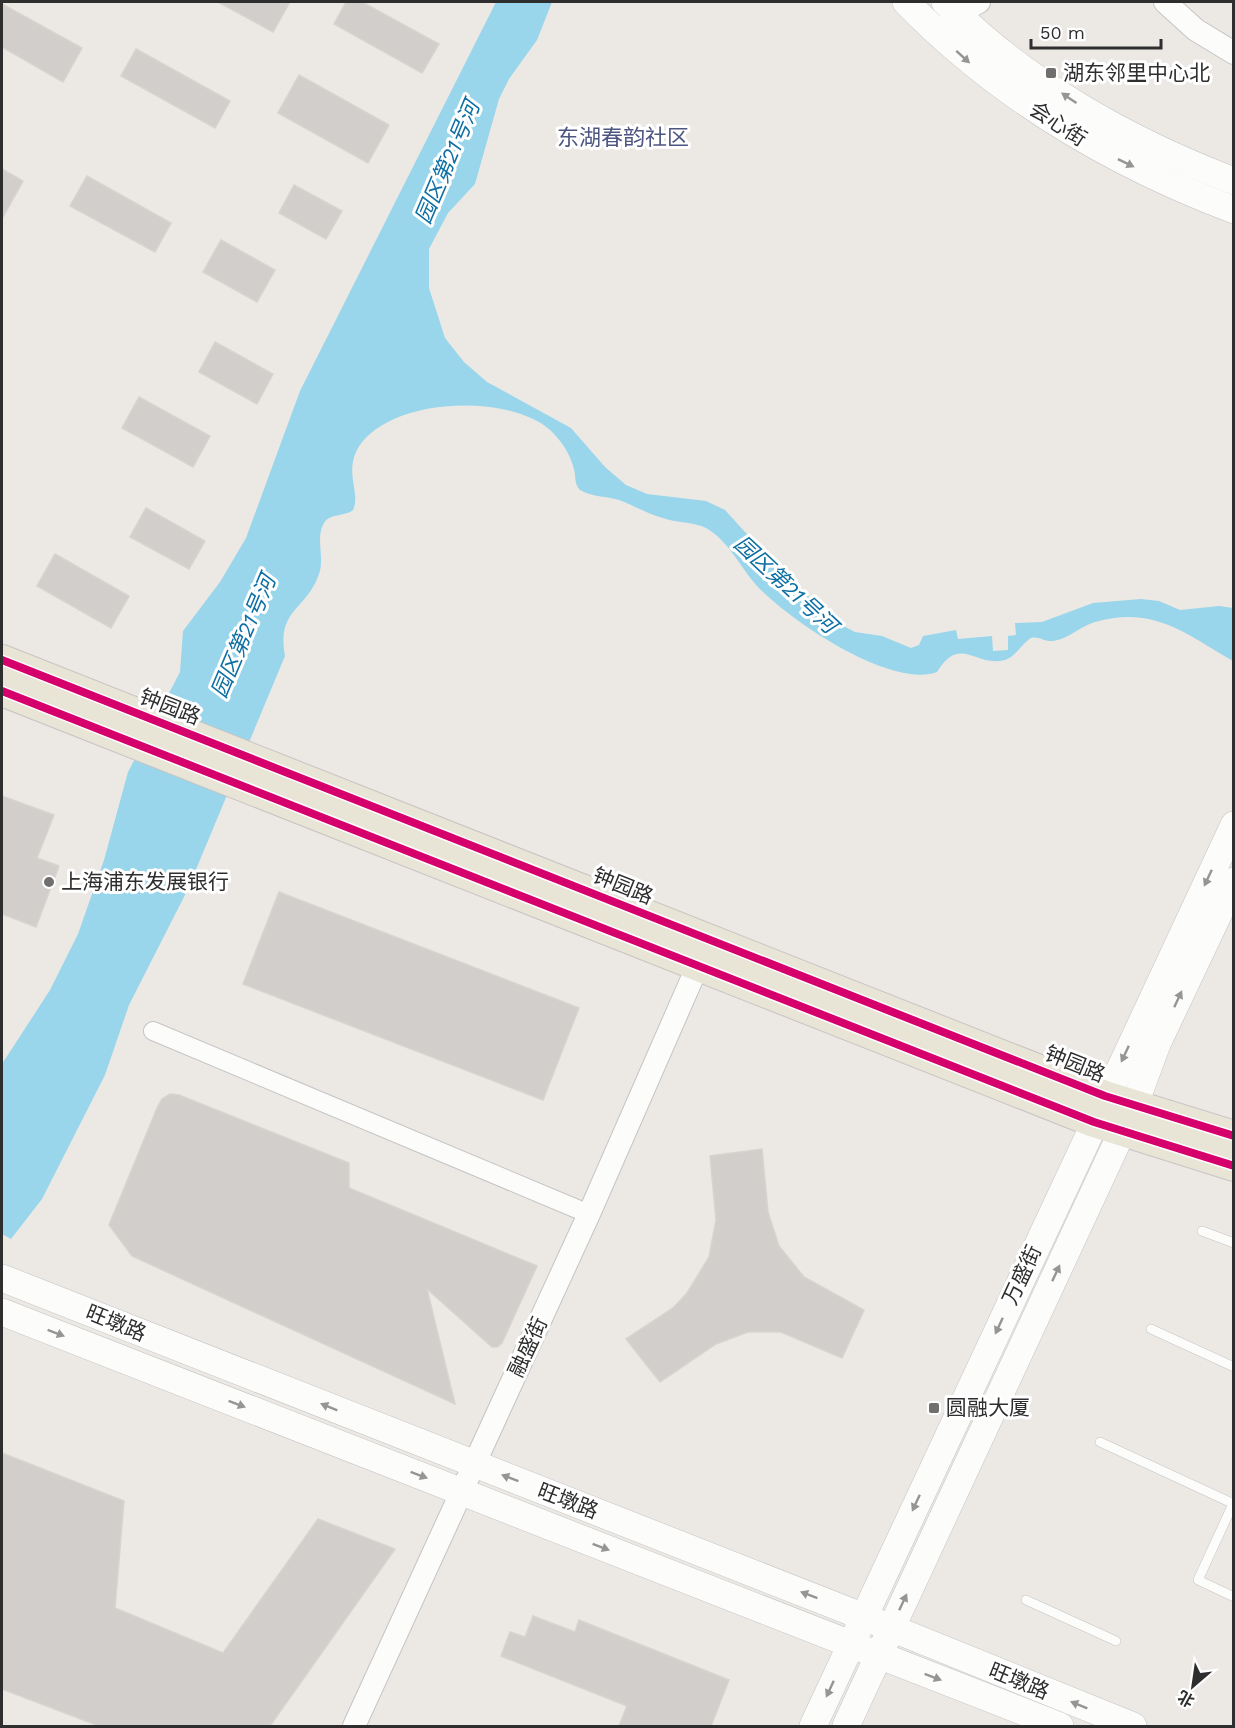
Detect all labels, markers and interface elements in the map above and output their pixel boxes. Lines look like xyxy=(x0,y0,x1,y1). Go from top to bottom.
scale bar xyxy=(1031,12,1162,50)
text: 50 m xyxy=(1040,22,1085,43)
one-way arrow xyxy=(955,50,970,63)
place label: 湖东邻里中心北 xyxy=(1063,60,1210,85)
marker: 湖东邻里中心北 xyxy=(1044,66,1058,80)
water label: 园区第21号河 xyxy=(410,93,486,227)
one-way arrow xyxy=(1061,93,1077,104)
street label: 会心街 xyxy=(1025,96,1091,151)
district label: 东湖春韵社区 xyxy=(557,125,689,150)
one-way arrow xyxy=(1117,158,1134,168)
water label: 园区第21号河 xyxy=(729,531,845,641)
water label: 园区第21号河 xyxy=(206,567,282,701)
street label: 钟园路 xyxy=(136,684,204,729)
street label: 钟园路 xyxy=(589,862,657,909)
place label: 上海浦东发展银行 xyxy=(61,869,229,894)
one-way arrow xyxy=(1204,869,1213,886)
marker: 上海浦东发展银行 xyxy=(42,875,56,889)
one-way arrow xyxy=(1174,991,1183,1008)
street label: 钟园路 xyxy=(1041,1040,1109,1087)
one-way arrow xyxy=(1121,1045,1130,1062)
street label: 万盛街 xyxy=(997,1241,1046,1309)
one-way arrow xyxy=(1051,1264,1060,1281)
street label: 旺墩路 xyxy=(82,1299,150,1346)
street label: 融盛街 xyxy=(503,1313,552,1381)
one-way arrow xyxy=(994,1318,1003,1335)
one-way arrow xyxy=(47,1329,65,1338)
place label: 圆融大厦 xyxy=(946,1395,1030,1420)
one-way arrow xyxy=(229,1399,247,1409)
marker: 圆融大厦 xyxy=(927,1401,941,1415)
one-way arrow xyxy=(319,1402,337,1412)
one-way arrow xyxy=(410,1471,428,1481)
one-way arrow xyxy=(501,1473,519,1483)
street label: 旺墩路 xyxy=(534,1478,602,1523)
one-way arrow xyxy=(912,1494,921,1511)
one-way arrow xyxy=(592,1542,610,1552)
one-way arrow xyxy=(800,1590,818,1599)
one-way arrow xyxy=(899,1594,908,1611)
north arrow xyxy=(1163,1656,1223,1716)
street label: 旺墩路 xyxy=(985,1657,1053,1704)
one-way arrow xyxy=(925,1672,943,1682)
one-way arrow xyxy=(826,1680,835,1697)
text: 北 xyxy=(1174,1686,1198,1711)
one-way arrow xyxy=(1069,1700,1087,1710)

